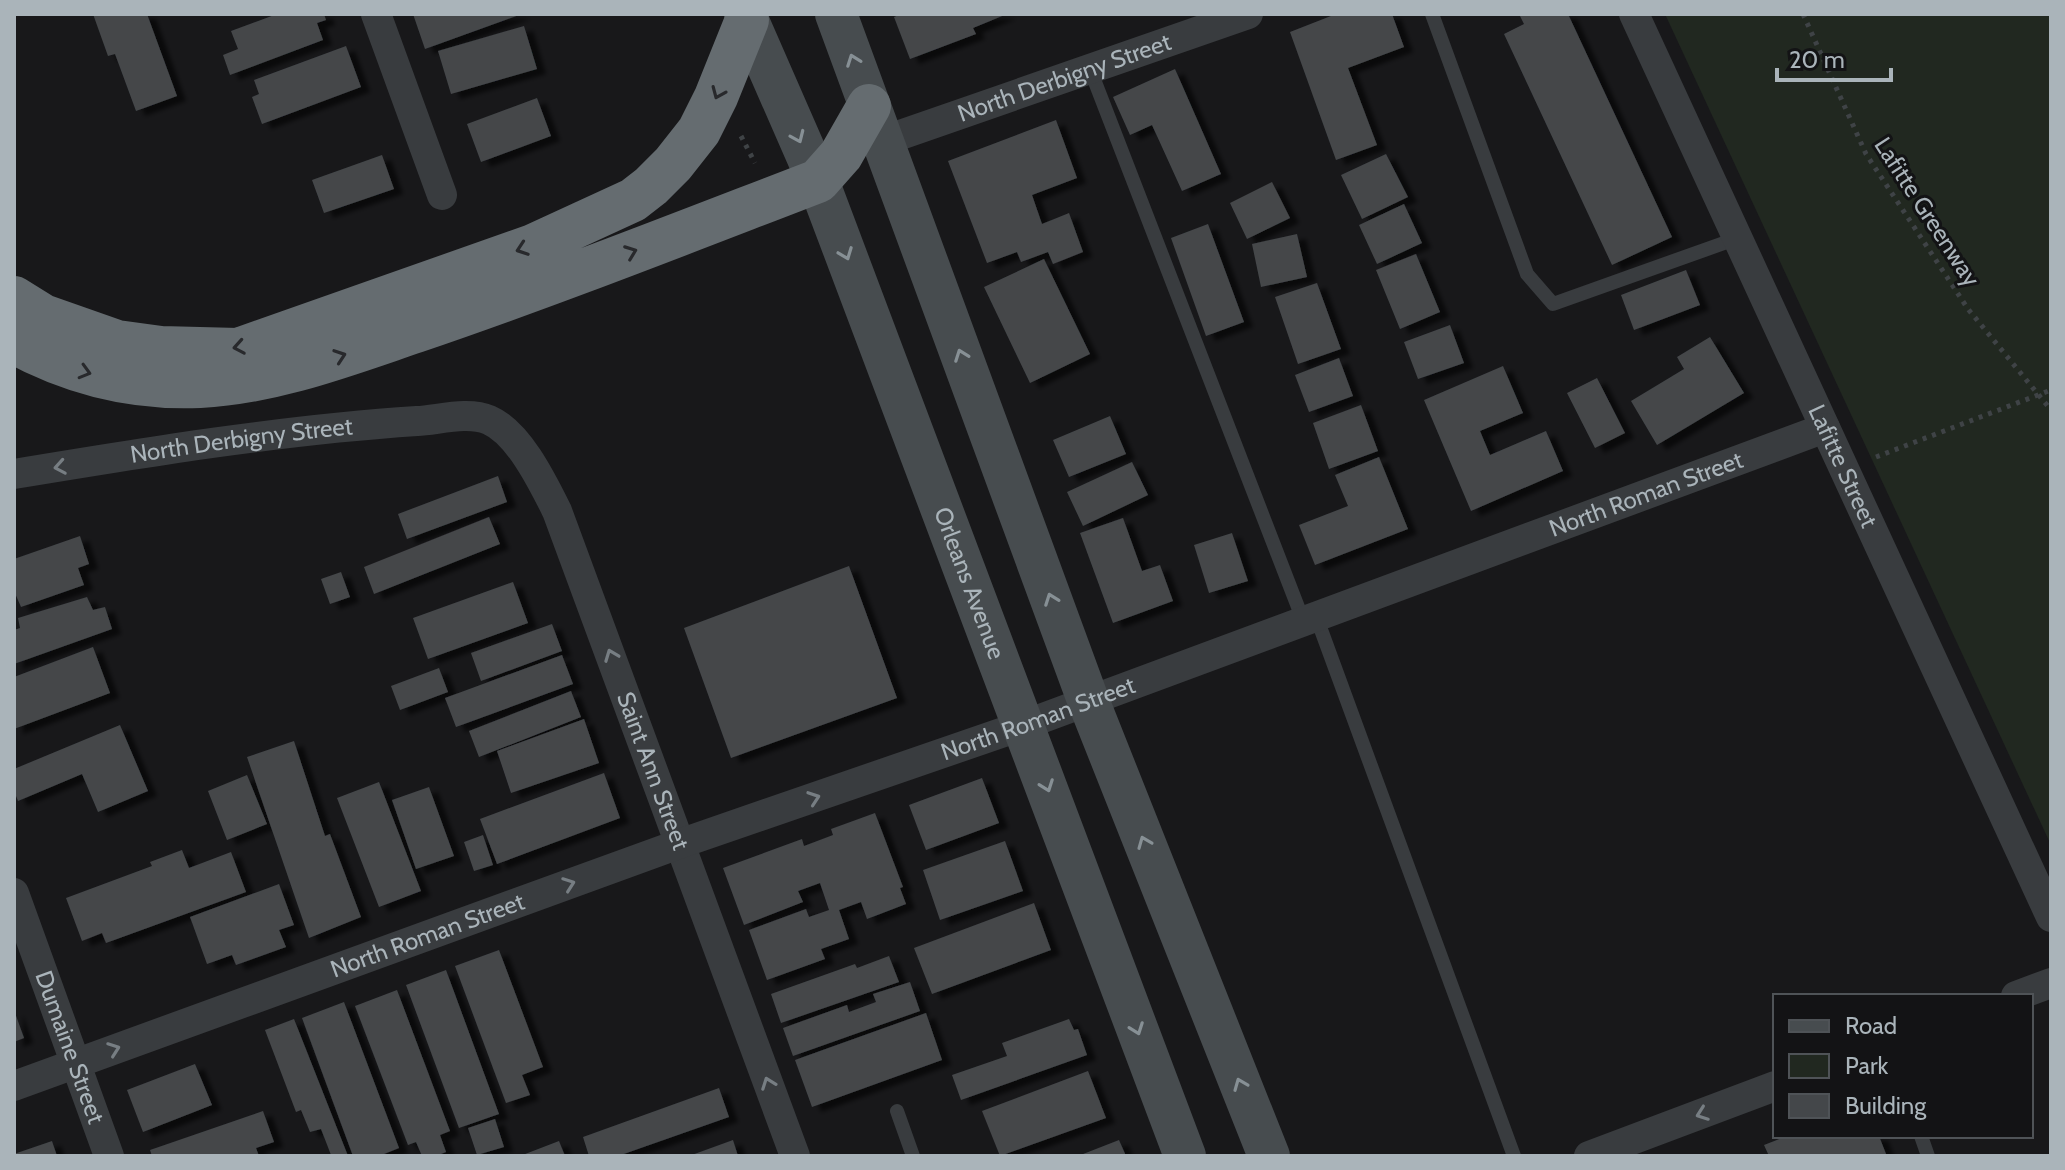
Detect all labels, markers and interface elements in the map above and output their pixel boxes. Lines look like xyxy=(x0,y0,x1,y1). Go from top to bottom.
street label: North Derbigny Street xyxy=(954,27,1175,128)
scale bar xyxy=(1777,32,1891,82)
text: 20 m xyxy=(1789,45,1845,74)
one-way arrow xyxy=(846,54,863,68)
one-way arrow xyxy=(711,84,727,99)
one-way arrow xyxy=(789,128,805,143)
street label: Lafitte Greenway xyxy=(1868,132,1986,292)
one-way arrow xyxy=(516,240,530,256)
one-way arrow xyxy=(623,245,637,262)
one-way arrow xyxy=(836,246,853,260)
one-way arrow xyxy=(233,338,246,355)
one-way arrow xyxy=(954,349,971,363)
one-way arrow xyxy=(333,350,347,366)
one-way arrow xyxy=(78,363,92,379)
street label: Lafitte Street xyxy=(1802,400,1884,532)
street label: North Derbigny Street xyxy=(128,411,354,469)
street label: North Roman Street xyxy=(1545,445,1747,543)
one-way arrow xyxy=(53,457,66,474)
street label: Orleans Avenue xyxy=(928,503,1012,663)
one-way arrow xyxy=(1044,593,1061,607)
one-way arrow xyxy=(604,649,621,663)
street label: North Roman Street xyxy=(937,670,1139,767)
street label: Saint Ann Street xyxy=(611,688,696,854)
one-way arrow xyxy=(1037,778,1054,792)
one-way arrow xyxy=(806,791,820,807)
one-way arrow xyxy=(1137,836,1154,850)
one-way arrow xyxy=(561,878,575,894)
street label: North Roman Street xyxy=(326,887,528,984)
street label: Dumaine Street xyxy=(29,967,111,1127)
legend xyxy=(1773,994,2033,1138)
text: Road xyxy=(1845,1011,1897,1040)
one-way arrow xyxy=(1128,1021,1144,1035)
one-way arrow xyxy=(106,1043,120,1059)
text: Park xyxy=(1845,1051,1888,1080)
one-way arrow xyxy=(762,1076,778,1090)
one-way arrow xyxy=(1233,1077,1250,1091)
text: Building xyxy=(1845,1091,1927,1120)
one-way arrow xyxy=(1696,1104,1710,1121)

